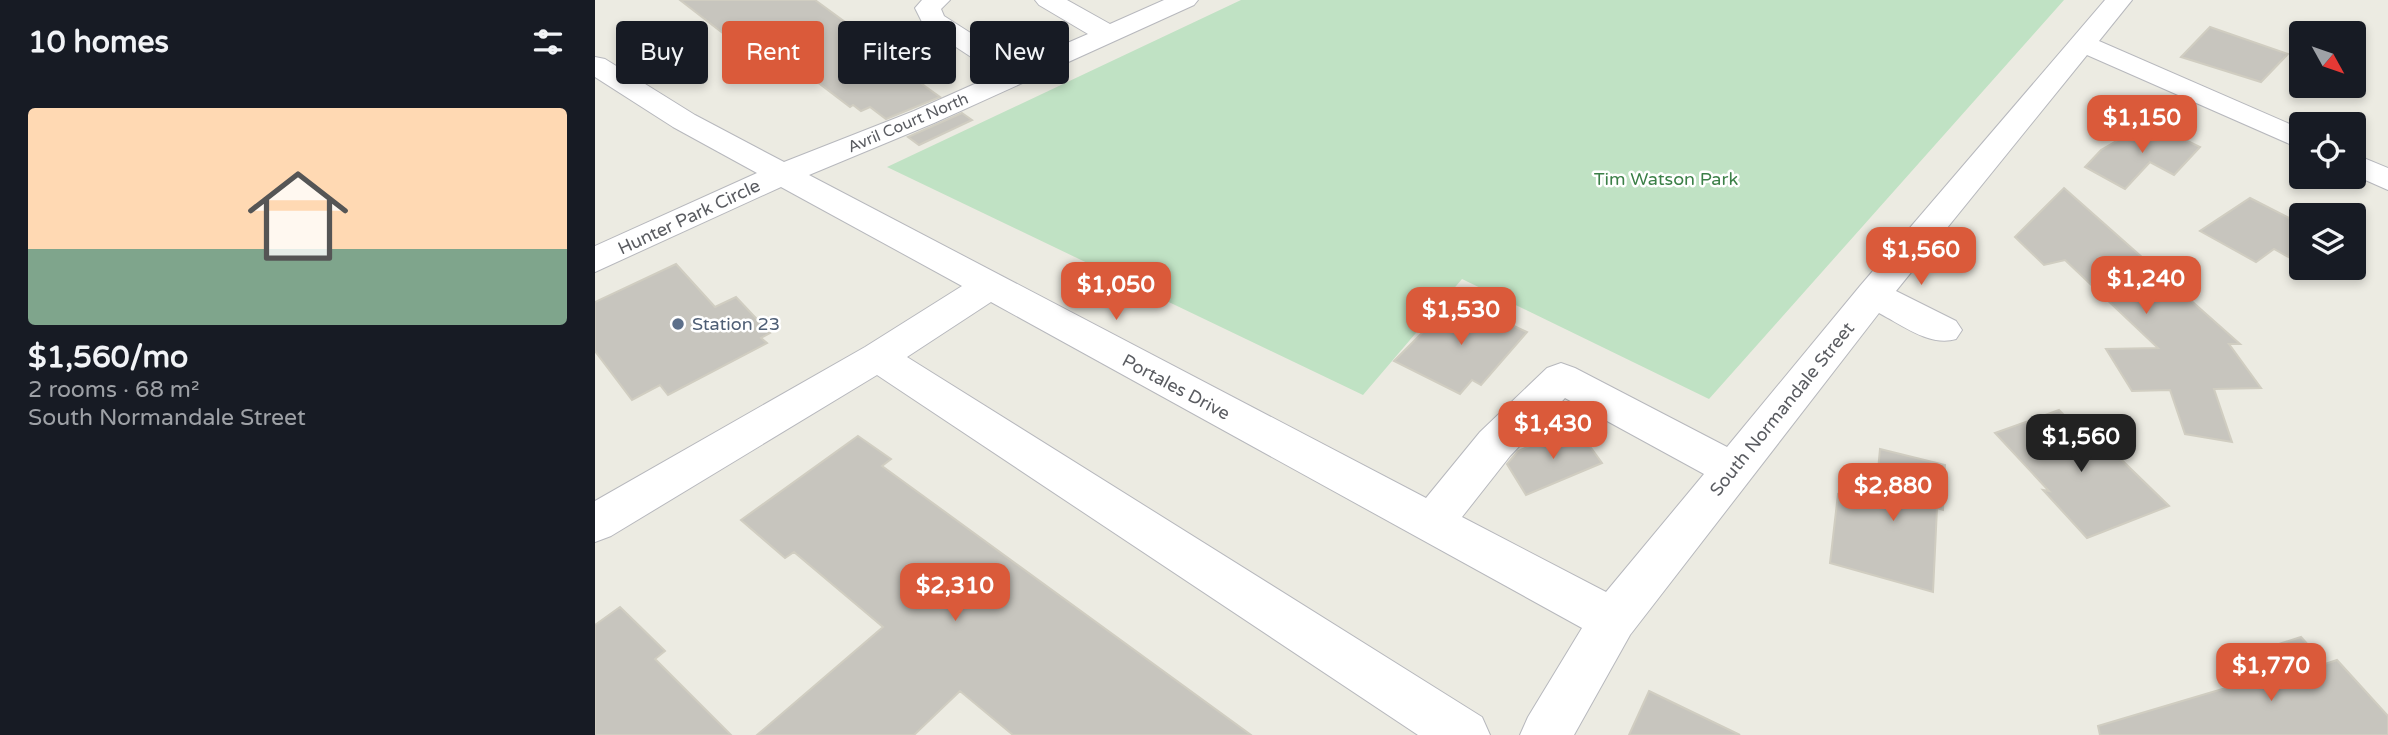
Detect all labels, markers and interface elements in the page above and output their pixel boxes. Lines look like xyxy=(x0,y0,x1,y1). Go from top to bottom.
chip: Buy xyxy=(616,21,708,84)
chip: Rent xyxy=(722,21,824,84)
chip: Filters xyxy=(838,21,956,84)
chip: New xyxy=(970,21,1069,84)
north arrow xyxy=(2289,21,2366,98)
map controls xyxy=(2289,21,2366,280)
icon: filters xyxy=(529,23,567,61)
text: 10 homes xyxy=(28,24,169,61)
street label: Avril Court North xyxy=(845,89,971,157)
pin: $1,150 xyxy=(2085,96,2199,155)
text: $1,150 xyxy=(2103,104,2181,132)
button: locate xyxy=(2289,112,2366,189)
icon: home xyxy=(235,153,361,279)
park label: Tim Watson Park xyxy=(1594,168,1738,190)
street label: Hunter Park Circle xyxy=(614,174,764,260)
button: layers xyxy=(2289,203,2366,280)
pin: $1,560 xyxy=(1864,228,1978,287)
text: $1,560 xyxy=(1882,236,1960,264)
pin: $1,240 xyxy=(2089,256,2203,316)
pin: $1,050 xyxy=(1059,262,1173,322)
text: $1,240 xyxy=(2107,265,2185,293)
text: $1,050 xyxy=(1077,271,1155,299)
pin: $1,530 xyxy=(1404,288,1518,347)
text: $1,530 xyxy=(1422,296,1500,324)
place label: Station 23 xyxy=(692,313,780,335)
marker: Station 23 xyxy=(670,316,686,332)
street label: South Normandale Street xyxy=(1705,317,1859,500)
text: $1,560/mo xyxy=(28,339,188,376)
street label: Portales Drive xyxy=(1118,349,1234,425)
text: 2 rooms · 68 m² xyxy=(28,376,199,404)
pin: $1,430 xyxy=(1496,402,1610,461)
text: South Normandale Street xyxy=(28,404,306,432)
text: $1,430 xyxy=(1514,410,1592,438)
pin: $1,560 xyxy=(2024,414,2138,474)
text: $1,560 xyxy=(2042,423,2120,451)
pin: $2,880 xyxy=(1836,463,1950,523)
text: $2,880 xyxy=(1854,472,1932,500)
pin: $2,310 xyxy=(898,564,1012,623)
text: $2,310 xyxy=(916,572,994,600)
pin: $1,770 xyxy=(2214,644,2328,703)
text: $1,770 xyxy=(2232,652,2310,680)

